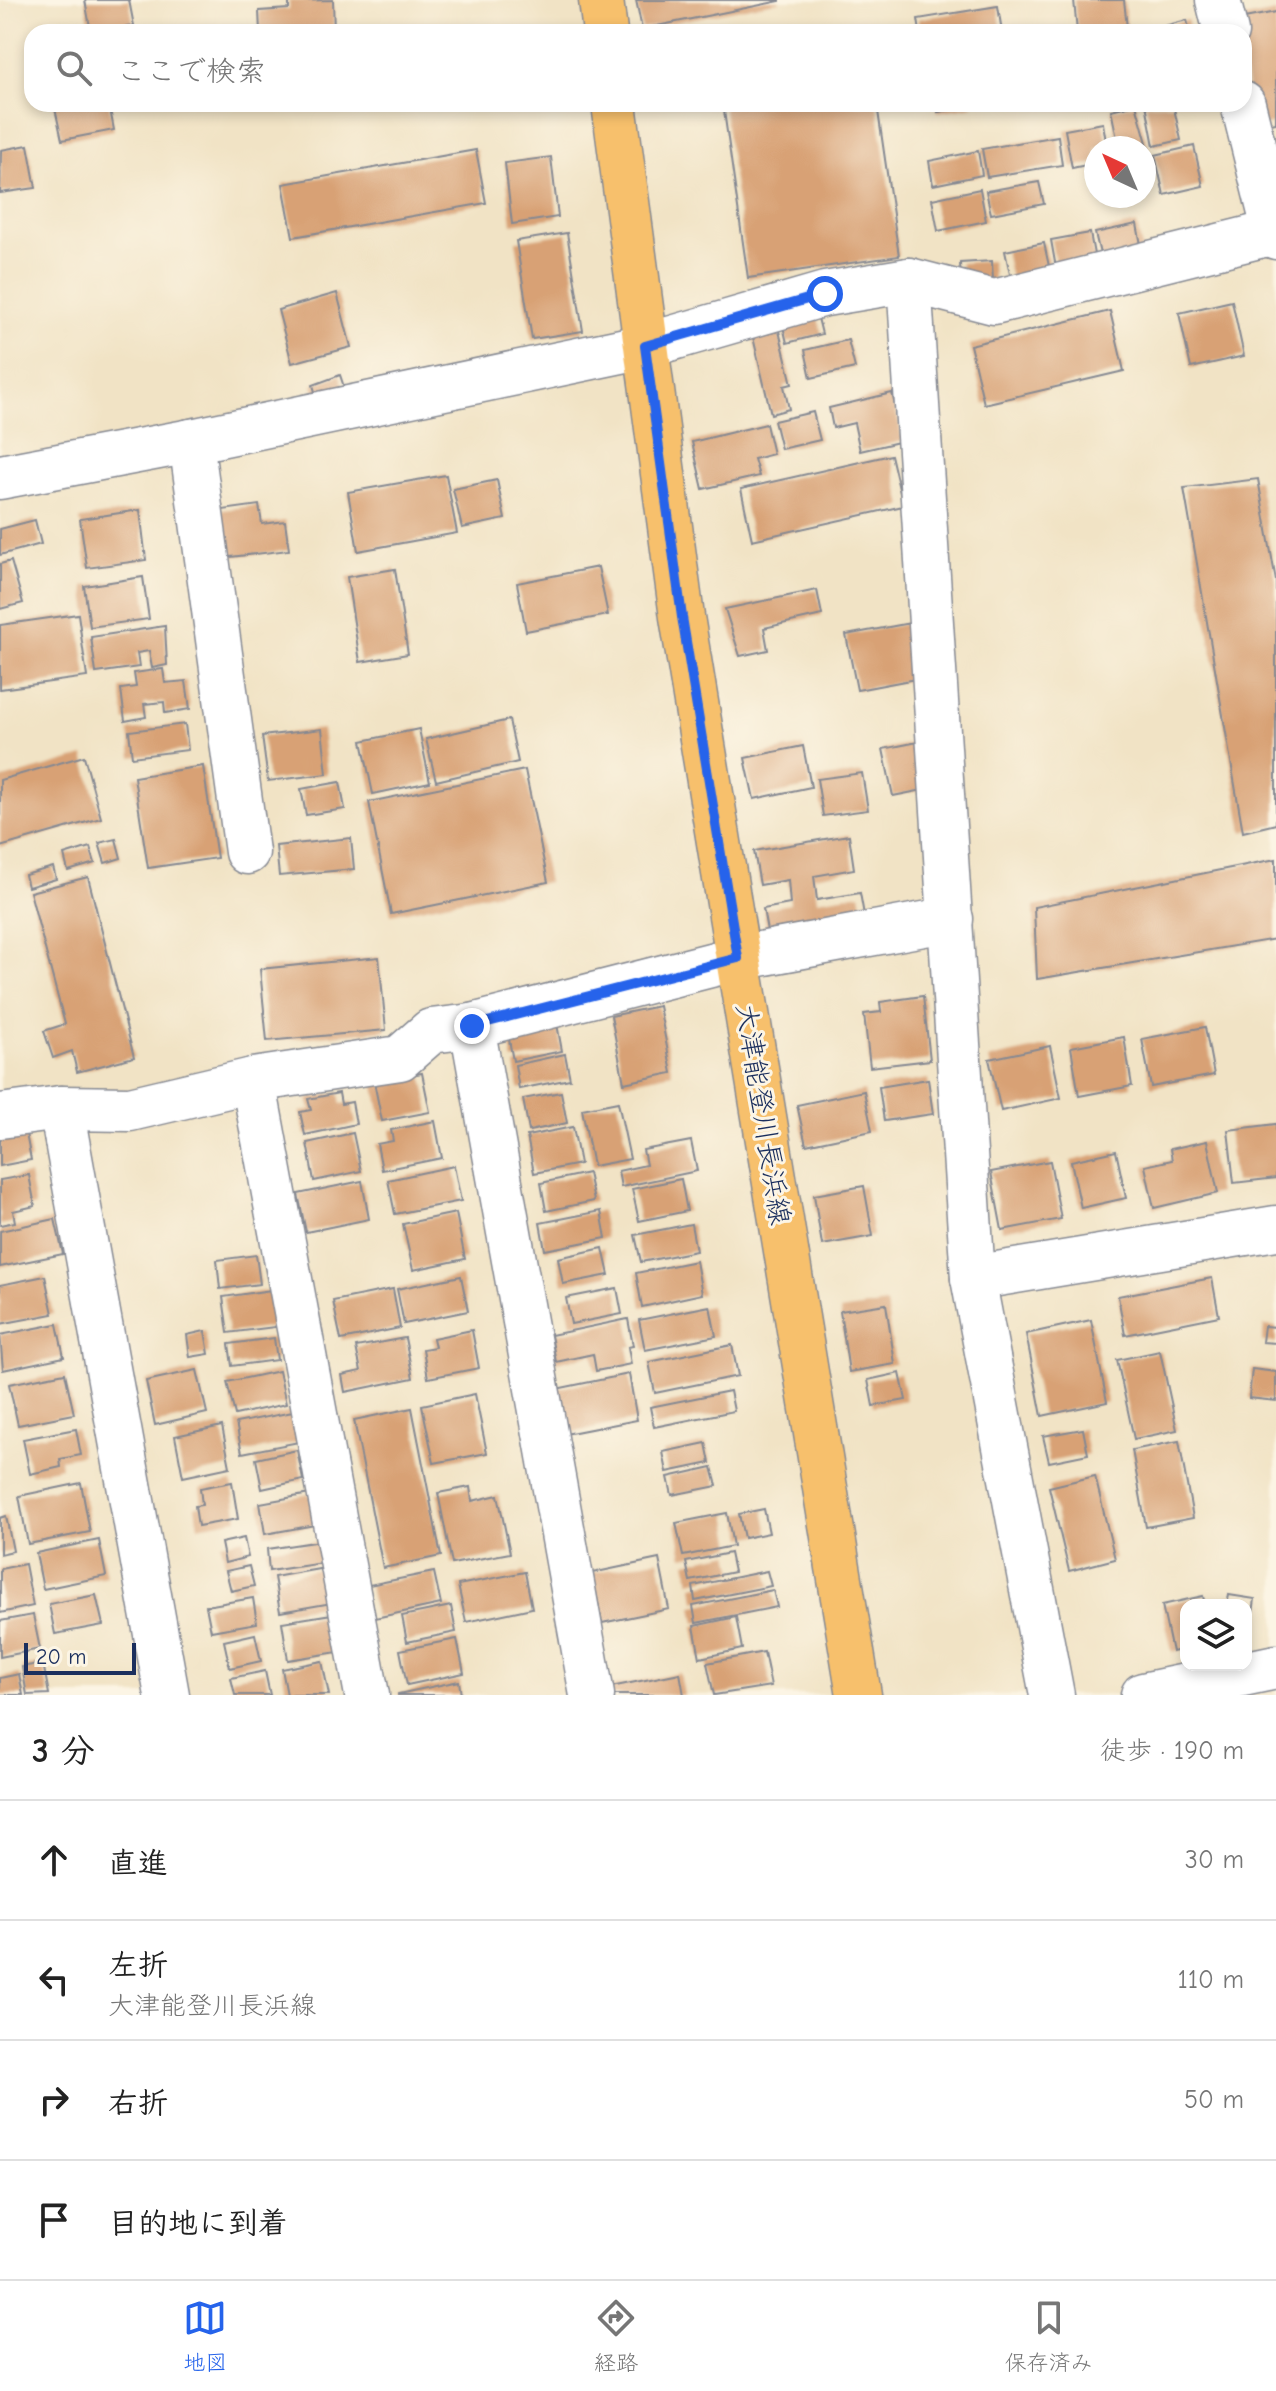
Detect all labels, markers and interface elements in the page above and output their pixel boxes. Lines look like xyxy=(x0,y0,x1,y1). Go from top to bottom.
search box xyxy=(24,24,1252,112)
icon: search xyxy=(52,46,96,90)
text: ここで検索 xyxy=(116,54,266,89)
north arrow xyxy=(1084,136,1156,208)
route start xyxy=(807,276,843,312)
street label: 大津能登川長浜線 xyxy=(730,1001,796,1227)
route end xyxy=(454,1008,490,1044)
map controls xyxy=(1180,1599,1252,1671)
button: layers xyxy=(1180,1599,1252,1671)
scale bar xyxy=(24,1639,136,1675)
text: 20 m xyxy=(36,1644,86,1670)
text: 3 分 xyxy=(32,1731,95,1771)
text: 徒歩 · 190 m xyxy=(1100,1736,1244,1766)
icon: ahead xyxy=(32,1838,76,1882)
text: 30 m xyxy=(1185,1845,1244,1875)
text: 直進 xyxy=(108,1846,168,1881)
text: 左折 xyxy=(108,1948,168,1983)
icon: left xyxy=(32,1958,76,2002)
text: 110 m xyxy=(1177,1965,1244,1995)
text: 大津能登川長浜線 xyxy=(108,1991,316,2021)
icon: right xyxy=(32,2078,76,2122)
text: 50 m xyxy=(1184,2085,1244,2115)
text: 右折 xyxy=(108,2086,168,2121)
icon: arrive xyxy=(32,2198,76,2242)
text: 目的地に到着 xyxy=(108,2206,288,2241)
tab: 地図 xyxy=(183,2296,227,2376)
tab: 経路 xyxy=(594,2296,638,2376)
tab: 保存済み xyxy=(1005,2296,1093,2376)

